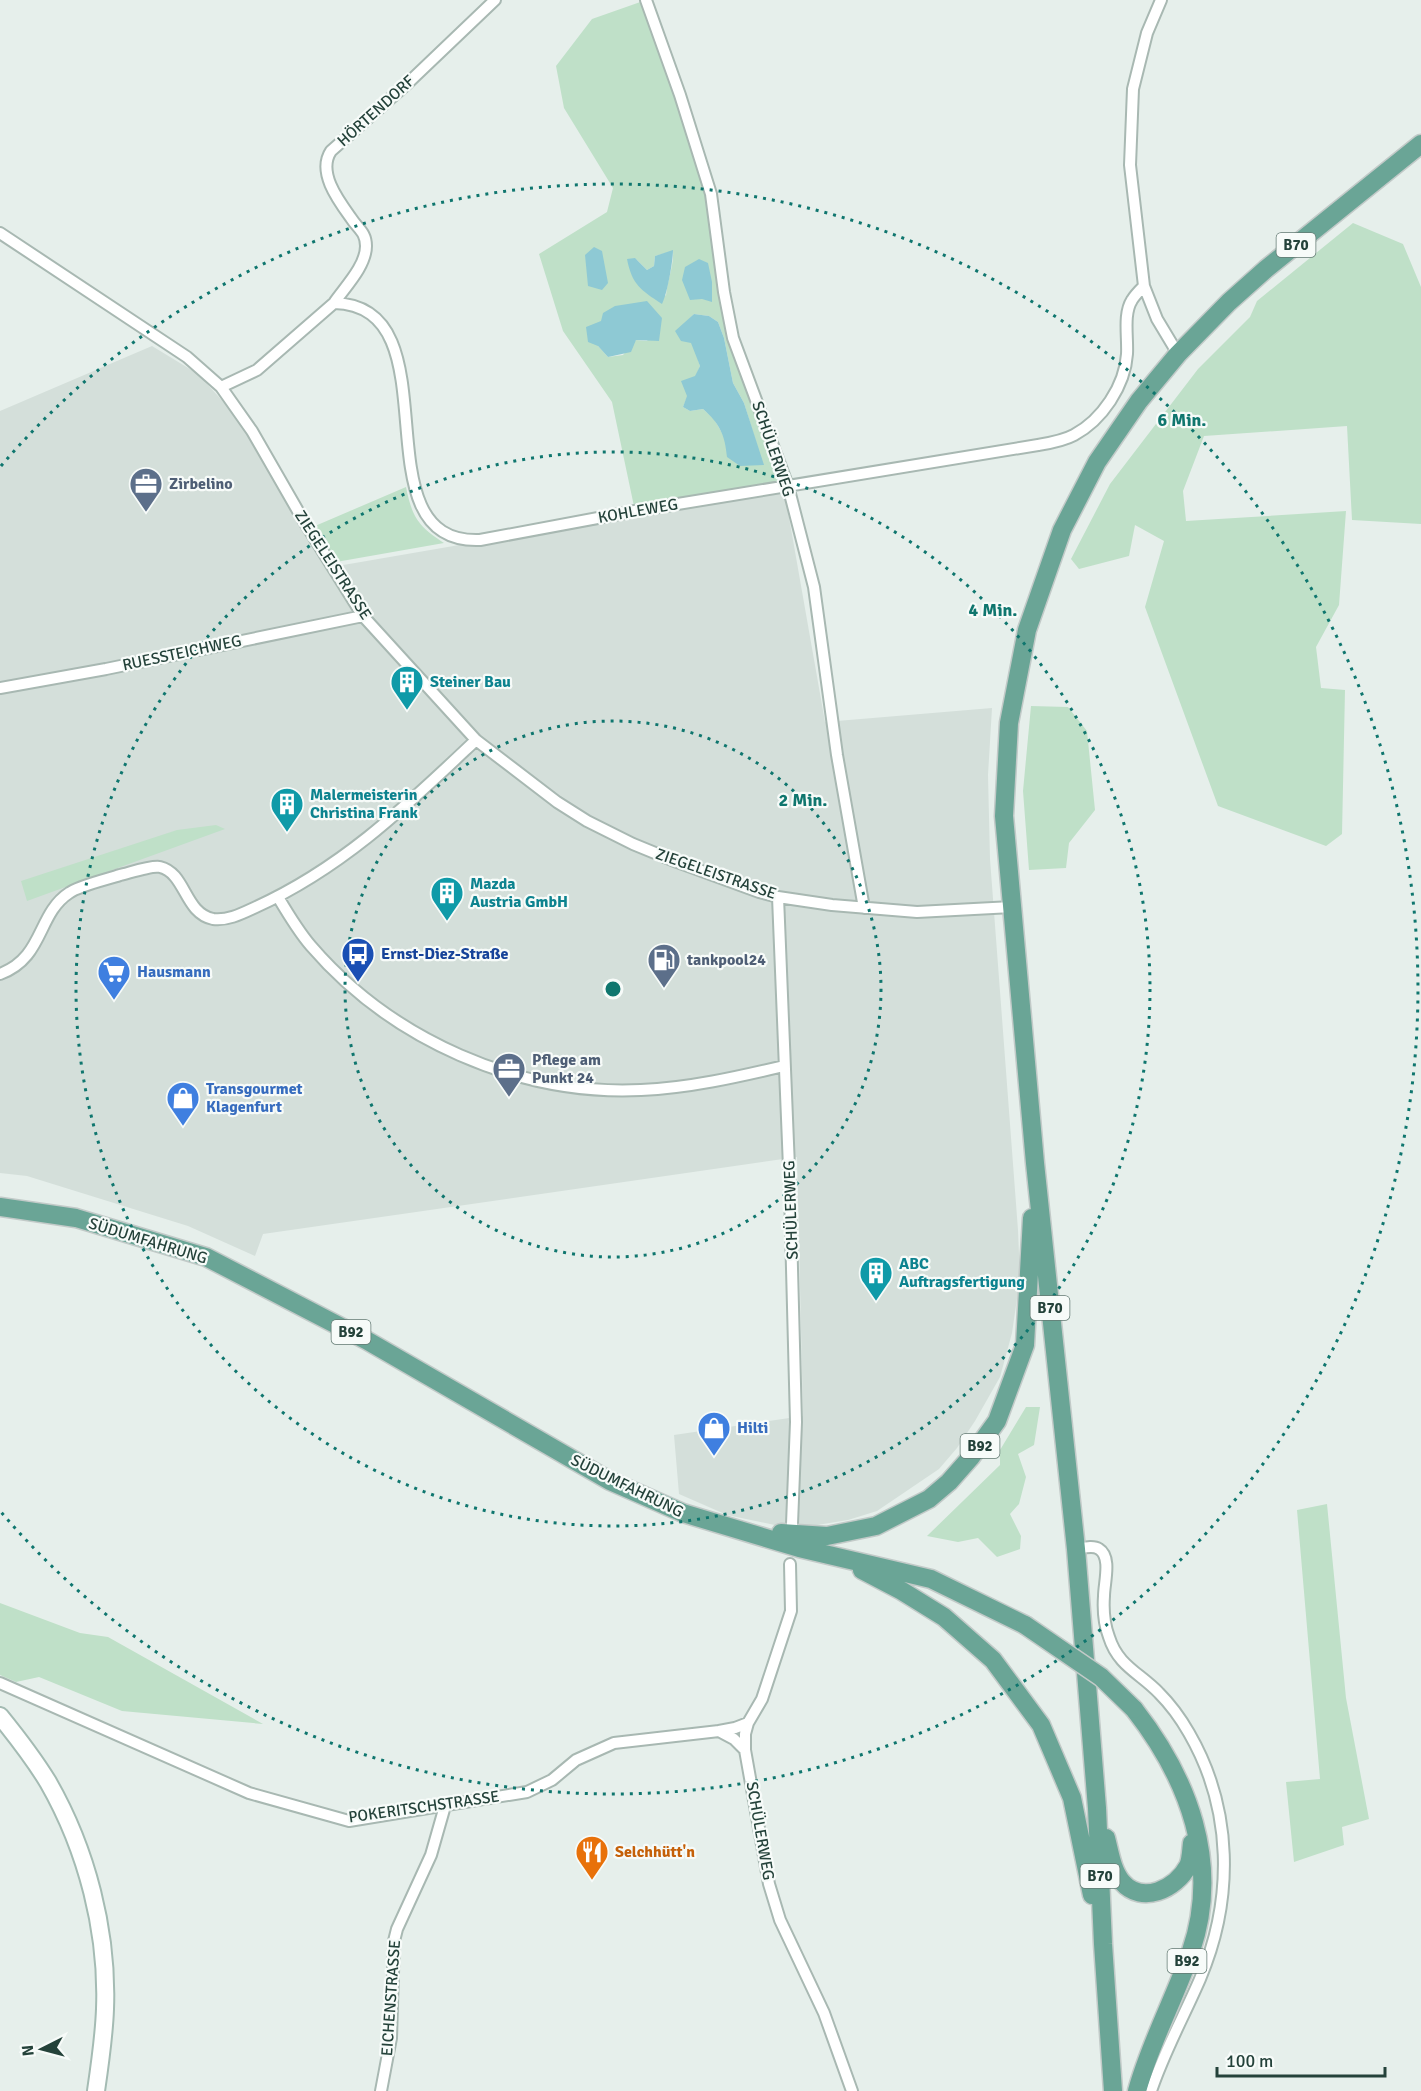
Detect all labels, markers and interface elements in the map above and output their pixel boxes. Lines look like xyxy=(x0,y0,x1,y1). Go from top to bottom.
street label: HÖRTENDORF xyxy=(333,71,419,151)
road number: B70 xyxy=(1276,233,1316,257)
street label: SCHÜLERWEG xyxy=(747,399,799,499)
text: 6 Min. xyxy=(1157,409,1207,431)
office icon: Zirbelino xyxy=(128,466,164,513)
place label: Zirbelino xyxy=(169,474,233,494)
street label: KOHLEWEG xyxy=(596,494,680,528)
street label: ZIEGELEISTRASSE xyxy=(290,507,376,623)
text: 4 Min. xyxy=(968,599,1018,621)
street label: RUESSTEICHWEG xyxy=(121,631,243,675)
building icon: Steiner Bau xyxy=(389,664,425,711)
place label: Steiner Bau xyxy=(430,672,511,692)
place label: Malermeisterin Christina Frank xyxy=(310,785,419,823)
building icon: Malermeisterin Christina Frank xyxy=(269,786,305,833)
text: 2 Min. xyxy=(778,789,828,811)
street label: ZIEGELEISTRASSE xyxy=(653,844,779,904)
place label: Mazda Austria GmbH xyxy=(470,874,568,912)
building icon: Mazda Austria GmbH xyxy=(429,875,465,922)
bus stop icon: Ernst-Diez-Straße xyxy=(340,936,376,983)
fuel station icon: tankpool24 xyxy=(646,942,682,989)
place label: Ernst-Diez-Straße xyxy=(381,944,509,964)
place label: tankpool24 xyxy=(686,950,766,970)
supermarket icon: Hausmann xyxy=(96,954,132,1001)
place label: Hausmann xyxy=(137,962,211,982)
centre of rings xyxy=(603,979,623,999)
place label: Pflege am Punkt 24 xyxy=(532,1050,601,1088)
office icon: Pflege am Punkt 24 xyxy=(491,1051,527,1098)
place label: Transgourmet Klagenfurt xyxy=(206,1079,303,1117)
shop icon: Transgourmet Klagenfurt xyxy=(165,1080,201,1127)
street label: SCHÜLERWEG xyxy=(779,1160,803,1260)
street label: SÜDUMFAHRUNG xyxy=(86,1213,210,1269)
place label: ABC Auftragsfertigung xyxy=(899,1254,1025,1292)
building icon: ABC Auftragsfertigung xyxy=(858,1255,894,1302)
road number: B70 xyxy=(1030,1296,1070,1320)
road number: B92 xyxy=(332,1320,370,1344)
shop icon: Hilti xyxy=(696,1410,732,1457)
place label: Hilti xyxy=(737,1418,768,1438)
road number: B92 xyxy=(960,1434,1000,1458)
street label: SÜDUMFAHRUNG xyxy=(567,1450,687,1522)
street label: SCHÜLERWEG xyxy=(742,1780,778,1882)
street label: POKERITSCHSTRASSE xyxy=(347,1787,501,1827)
restaurant icon: Selchhütt'n xyxy=(574,1834,610,1881)
place label: Selchhütt'n xyxy=(615,1842,695,1862)
road number: B70 xyxy=(1080,1864,1120,1888)
street label: EICHENSTRASSE xyxy=(377,1939,405,2057)
road number: B92 xyxy=(1168,1949,1206,1973)
north arrow xyxy=(12,2019,72,2079)
scale bar xyxy=(1217,2040,1385,2078)
text: N xyxy=(18,2044,39,2057)
text: 100 m xyxy=(1226,2050,1273,2072)

